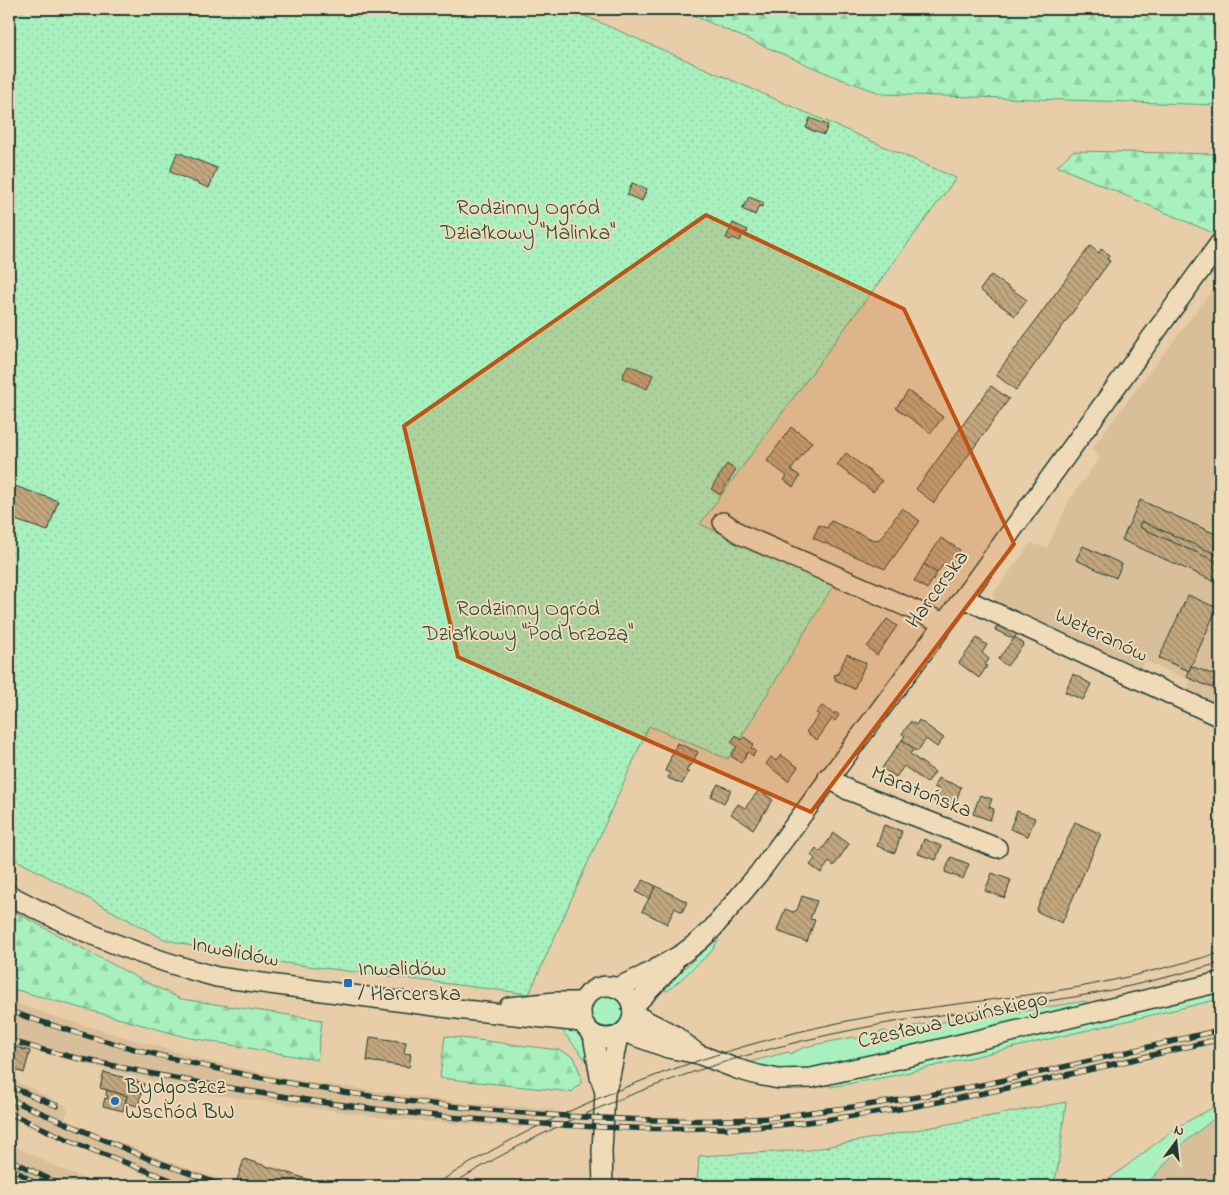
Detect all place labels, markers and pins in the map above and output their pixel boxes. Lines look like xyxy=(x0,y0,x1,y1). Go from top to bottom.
place label: Inwalidów / Harcerska xyxy=(358,954,461,1011)
marker: Inwalidów / Harcerska xyxy=(342,977,354,989)
place label: Bydgoszcz Wschód BW xyxy=(124,1072,235,1129)
marker: Bydgoszcz Wschód BW xyxy=(109,1095,121,1107)

